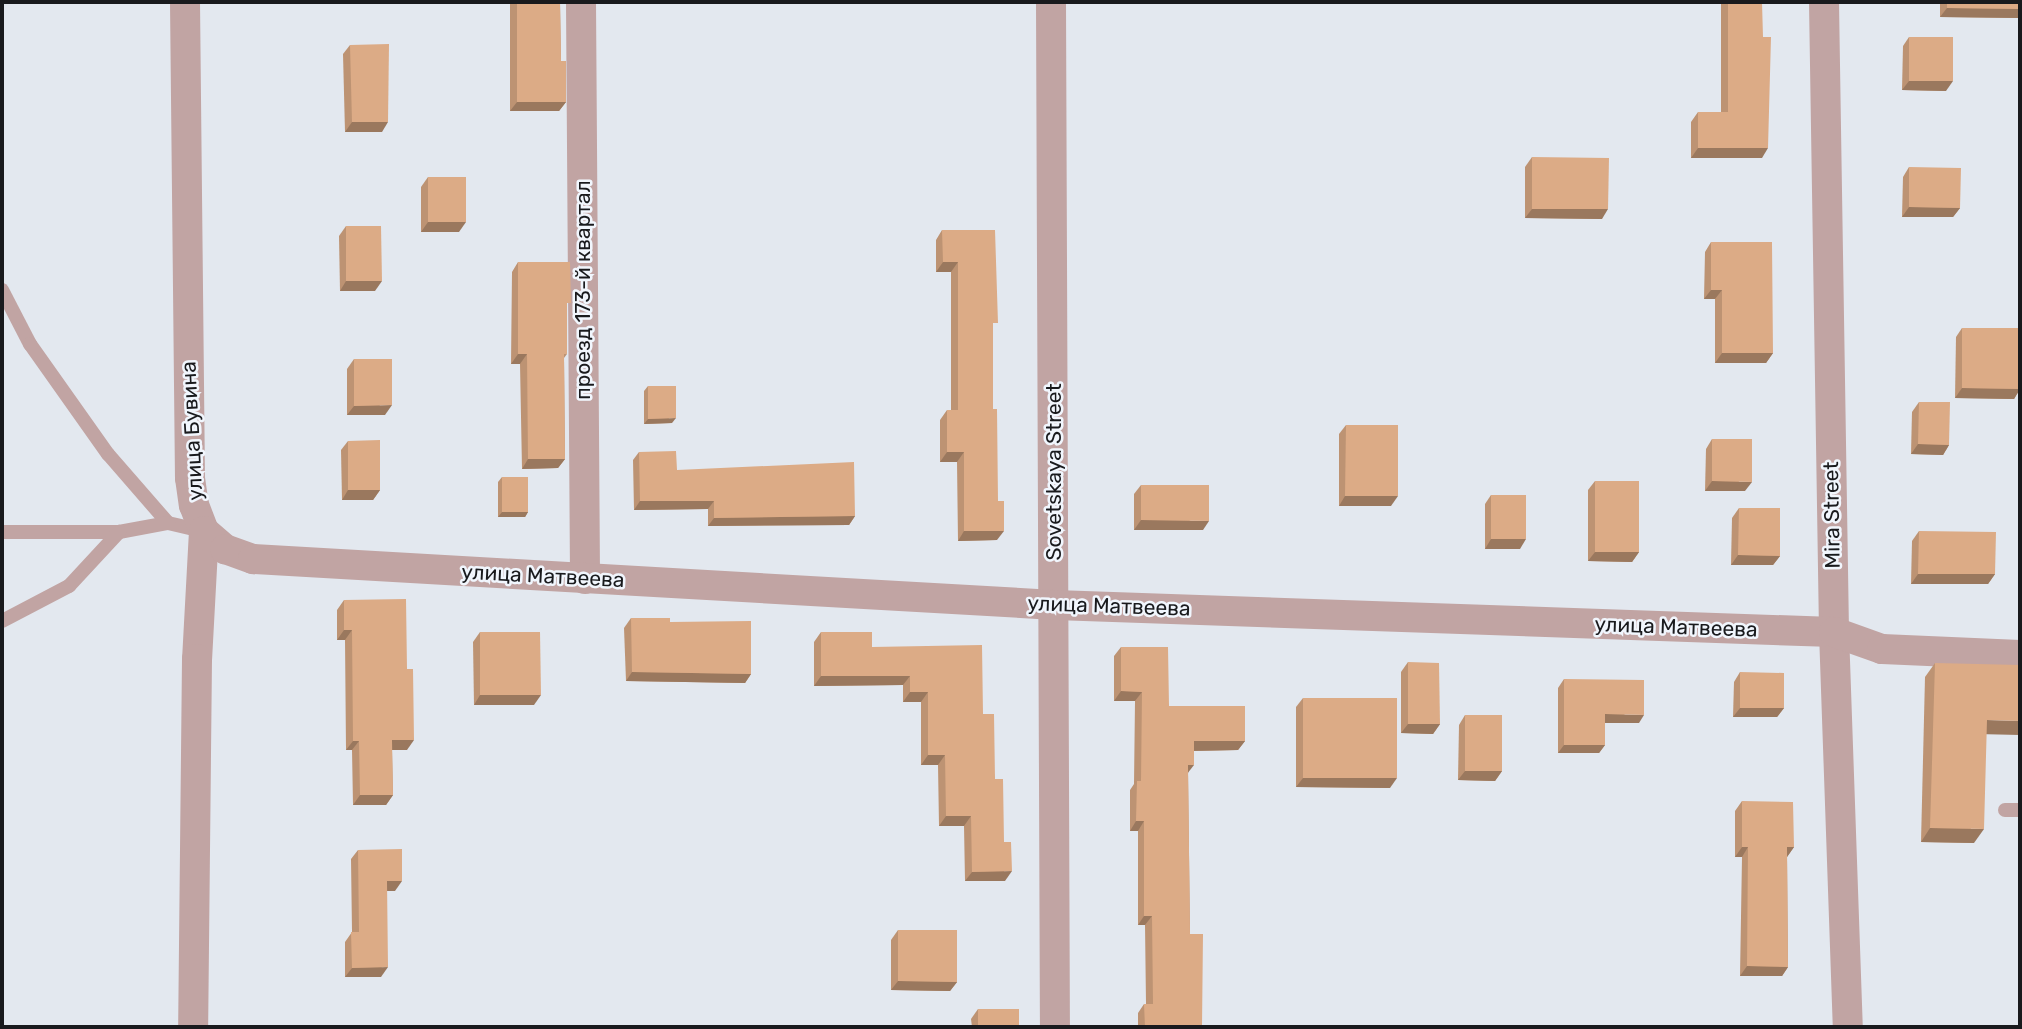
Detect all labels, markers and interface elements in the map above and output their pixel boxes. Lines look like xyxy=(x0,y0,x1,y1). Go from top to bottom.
street label: проезд 173-й квартал xyxy=(570,180,596,400)
street label: улица Бувина xyxy=(176,361,208,501)
street label: Sovetskaya Street xyxy=(1041,383,1067,561)
street label: Mira Street xyxy=(1818,461,1846,569)
street label: улица Матвеева xyxy=(461,559,625,593)
street label: улица Матвеева xyxy=(1027,591,1191,621)
street label: улица Матвеева xyxy=(1594,612,1758,642)

